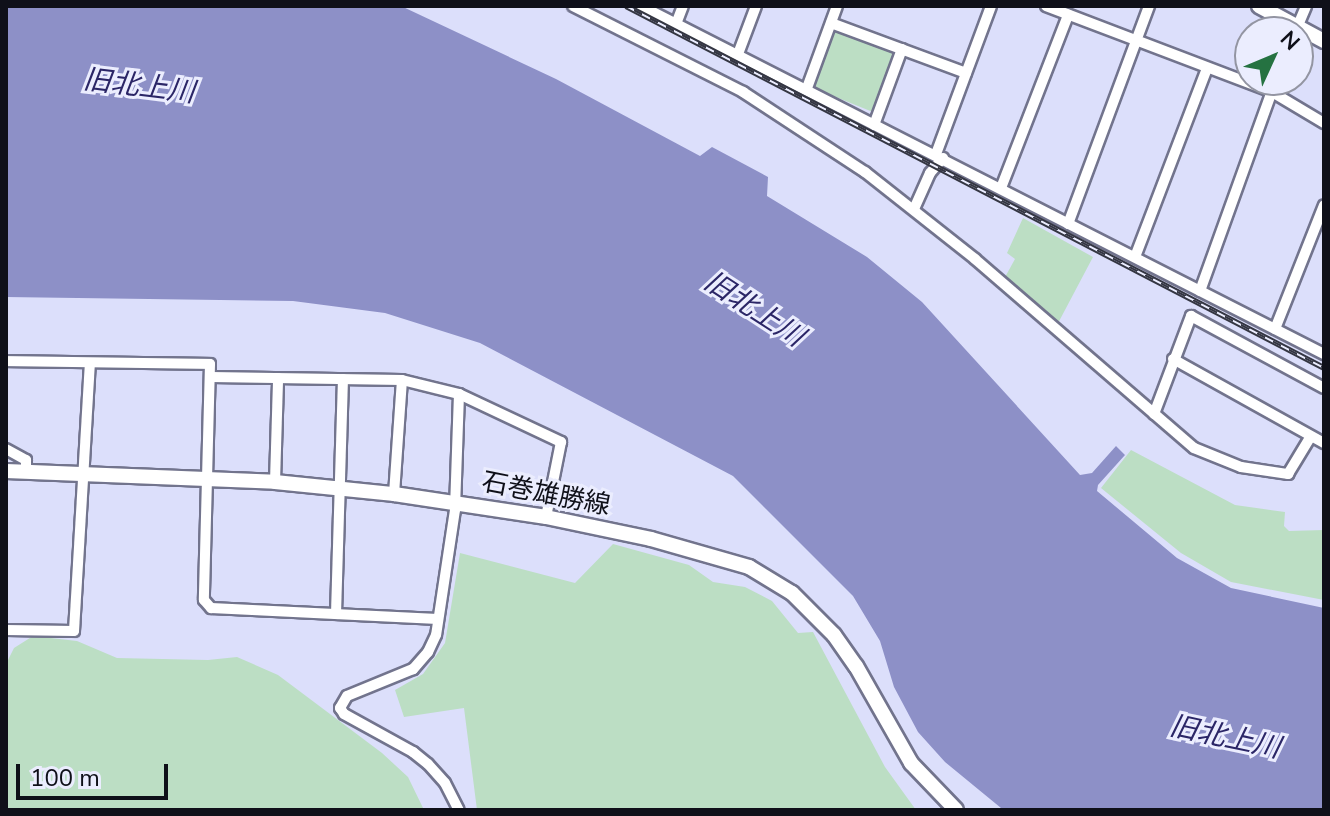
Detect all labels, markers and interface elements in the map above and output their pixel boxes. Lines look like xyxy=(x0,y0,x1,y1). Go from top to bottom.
north arrow xyxy=(1234,16,1314,96)
text: N xyxy=(1273,24,1306,57)
water label: 旧北上川 xyxy=(81,63,197,109)
water label: 旧北上川 xyxy=(698,264,810,354)
street label: 石巻雄勝線 xyxy=(479,466,613,522)
water label: 旧北上川 xyxy=(1167,709,1283,765)
scale bar xyxy=(20,748,172,798)
text: 100 m xyxy=(30,762,100,794)

